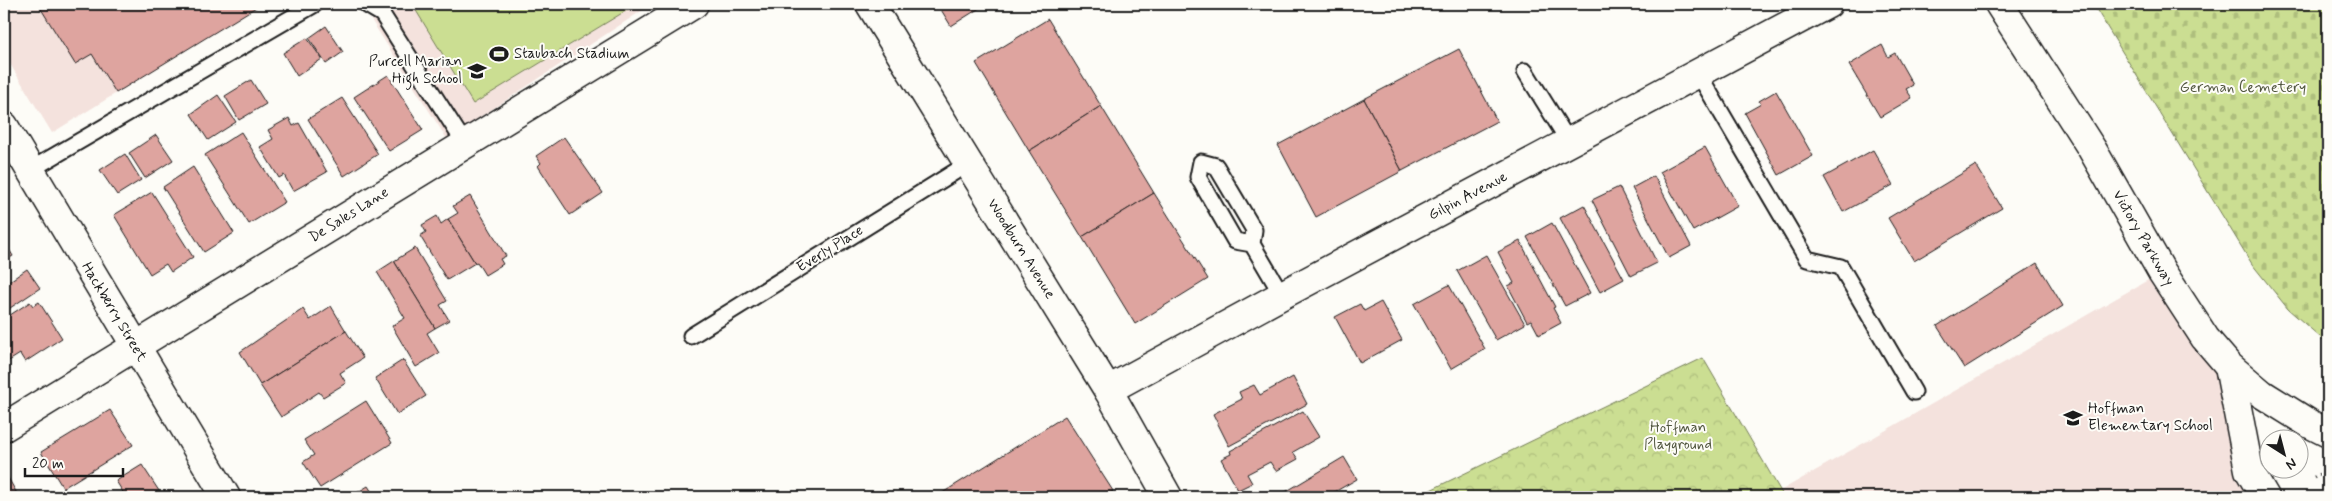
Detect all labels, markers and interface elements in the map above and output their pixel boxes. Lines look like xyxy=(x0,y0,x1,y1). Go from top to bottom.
sports icon: Staubach Stadium xyxy=(488,43,510,65)
place label: Staubach Stadium xyxy=(514,44,630,64)
place label: Purcell Marian High School xyxy=(369,52,462,90)
school or university icon: Purcell Marian High School xyxy=(466,60,488,82)
park label: German Cemetery xyxy=(2180,78,2306,98)
street label: Gilpin Avenue xyxy=(1425,167,1511,225)
street label: De Sales Lane xyxy=(305,182,393,248)
street label: Victory Parkway xyxy=(2107,186,2179,290)
street label: Woodburn Avenue xyxy=(982,195,1060,303)
street label: Everly Place xyxy=(793,220,867,277)
street label: Hackberry Street xyxy=(76,259,152,366)
place label: Hoffman Elementary School xyxy=(2088,399,2213,436)
school or university icon: Hoffman Elementary School xyxy=(2062,407,2084,429)
park label: Hoffman Playground xyxy=(1644,418,1712,455)
north arrow xyxy=(2260,428,2310,478)
scale bar xyxy=(25,446,122,478)
text: 20 m xyxy=(32,454,64,474)
text: N xyxy=(2282,454,2300,474)

